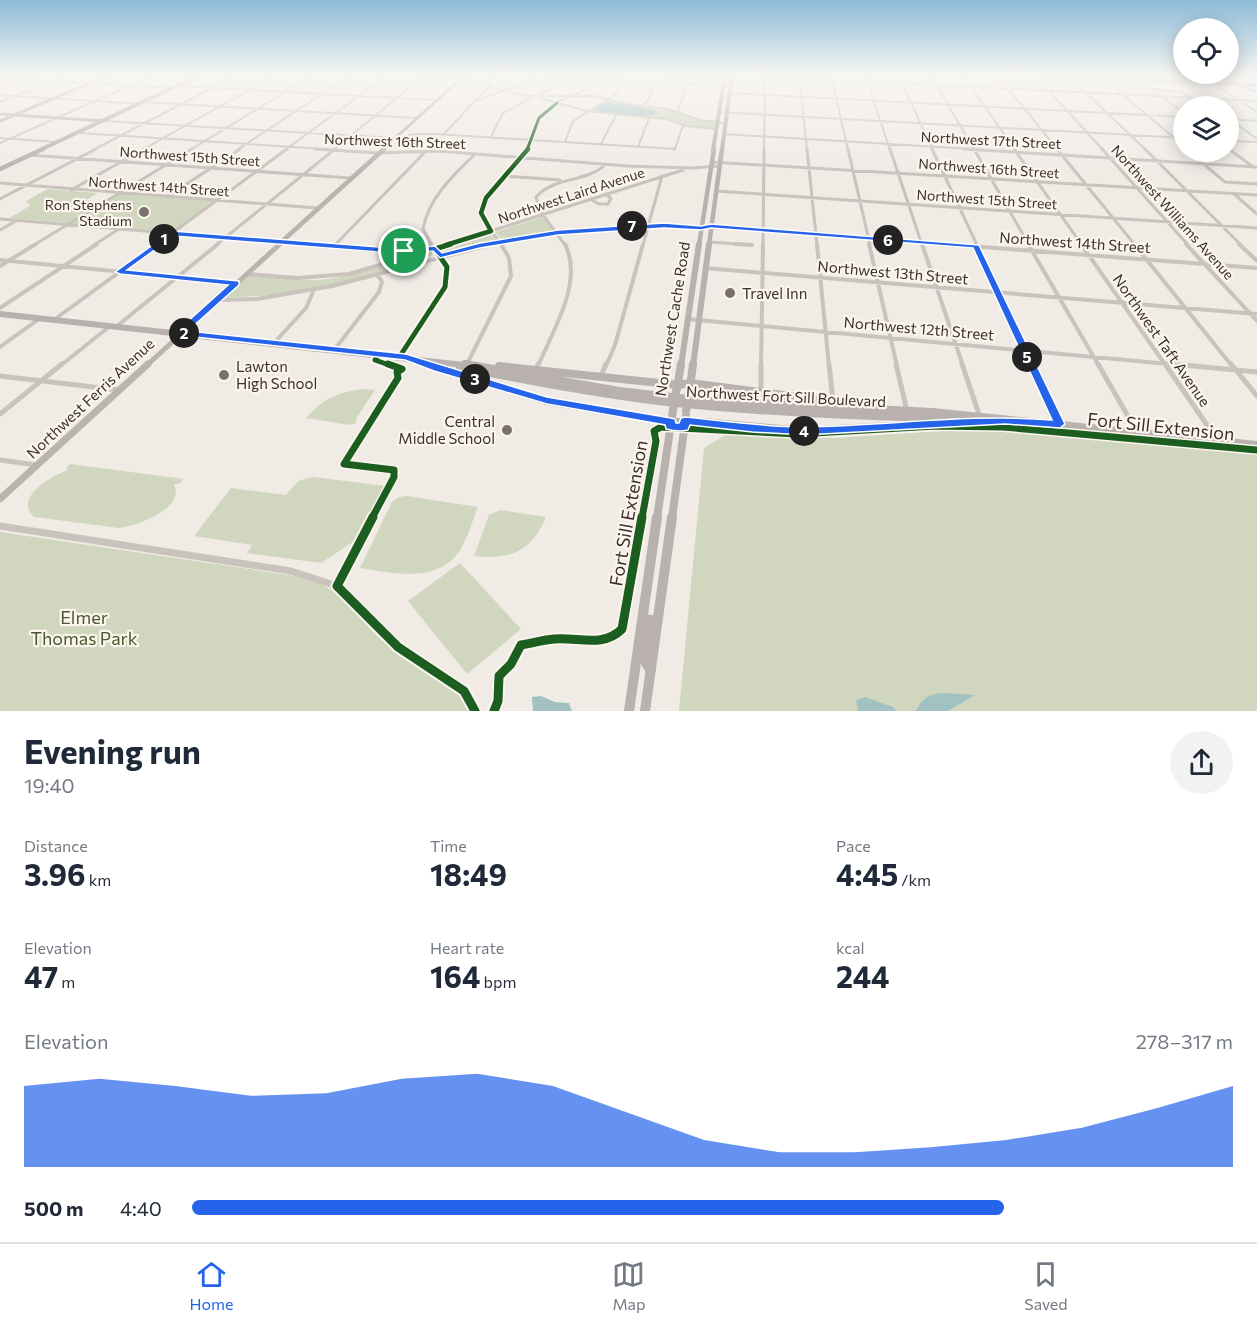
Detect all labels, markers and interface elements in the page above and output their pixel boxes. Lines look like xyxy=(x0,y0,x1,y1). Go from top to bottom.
map controls xyxy=(1173,18,1239,162)
button: locate xyxy=(1173,18,1239,84)
button: layers xyxy=(1173,96,1239,162)
street label: Northwest 17th Street xyxy=(920,128,1062,152)
street label: Northwest 16th Street xyxy=(324,130,466,152)
street label: Northwest Williams Avenue xyxy=(1108,141,1238,283)
street label: Northwest 15th Street xyxy=(119,143,261,169)
street label: Northwest 16th Street xyxy=(918,155,1061,181)
street label: Northwest Laird Avenue xyxy=(496,163,646,227)
street label: Northwest 14th Street xyxy=(88,173,230,199)
street label: Northwest 15th Street xyxy=(916,186,1058,212)
place label: Ron Stephens Stadium xyxy=(45,196,132,229)
marker: Ron Stephens Stadium xyxy=(137,205,151,219)
pin: 7 xyxy=(617,211,647,241)
text: 7 xyxy=(628,216,636,235)
pin: 1 xyxy=(149,224,179,254)
pin xyxy=(378,225,429,276)
pin: 6 xyxy=(873,225,903,255)
street label: Northwest 14th Street xyxy=(999,228,1151,256)
text: 1 xyxy=(160,229,168,248)
text: 6 xyxy=(883,230,893,249)
icon: arrive xyxy=(387,234,420,267)
street label: Northwest Cache Road xyxy=(651,240,693,398)
street label: Northwest 13th Street xyxy=(817,256,969,288)
street label: Northwest Taft Avenue xyxy=(1109,270,1215,410)
place label: Travel Inn xyxy=(742,284,807,302)
marker: Travel Inn xyxy=(723,286,737,300)
street label: Northwest 12th Street xyxy=(843,312,995,344)
pin: 2 xyxy=(169,318,199,348)
text: 2 xyxy=(179,323,189,342)
street label: Northwest Ferris Avenue xyxy=(22,334,158,462)
pin: 5 xyxy=(1012,342,1042,372)
text: 5 xyxy=(1022,347,1032,366)
place label: Lawton High School xyxy=(236,357,317,392)
pin: 3 xyxy=(460,364,490,394)
marker: Lawton High School xyxy=(217,368,231,382)
text: 3 xyxy=(470,369,480,388)
street label: Northwest Fort Sill Boulevard xyxy=(686,382,886,410)
street label: Fort Sill Extension xyxy=(1086,407,1236,445)
place label: Central Middle School xyxy=(398,412,495,447)
pin: 4 xyxy=(789,416,819,446)
text: 4 xyxy=(799,421,809,440)
marker: Central Middle School xyxy=(500,423,514,437)
street label: Fort Sill Extension xyxy=(604,438,652,588)
park label: Elmer Thomas Park xyxy=(30,606,138,649)
text: Evening run xyxy=(24,730,201,771)
button: share xyxy=(1170,731,1233,794)
text: 19:40 xyxy=(24,773,74,797)
text: Distance xyxy=(24,836,88,855)
text: Time xyxy=(430,836,467,855)
text: Pace xyxy=(836,836,871,855)
text: 3.96 xyxy=(24,855,86,892)
text: 18:49 xyxy=(430,855,507,892)
text: 4:45 xyxy=(836,855,898,892)
text: km xyxy=(86,870,111,889)
text: /km xyxy=(898,870,931,889)
text: Elevation xyxy=(24,938,92,957)
text: Heart rate xyxy=(430,938,504,957)
text: kcal xyxy=(836,938,865,957)
text: 47 xyxy=(24,957,58,994)
text: 164 xyxy=(430,957,481,994)
text: 244 xyxy=(836,957,889,994)
text: m xyxy=(58,972,75,991)
text: bpm xyxy=(481,972,516,991)
text: Elevation xyxy=(24,1029,109,1053)
text: 278–317 m xyxy=(1136,1029,1233,1053)
text: 500 m xyxy=(24,1196,84,1220)
text: 4:40 xyxy=(120,1196,162,1220)
tab: Home xyxy=(189,1258,233,1313)
tab: Map xyxy=(612,1258,645,1313)
tab: Saved xyxy=(1024,1258,1068,1313)

